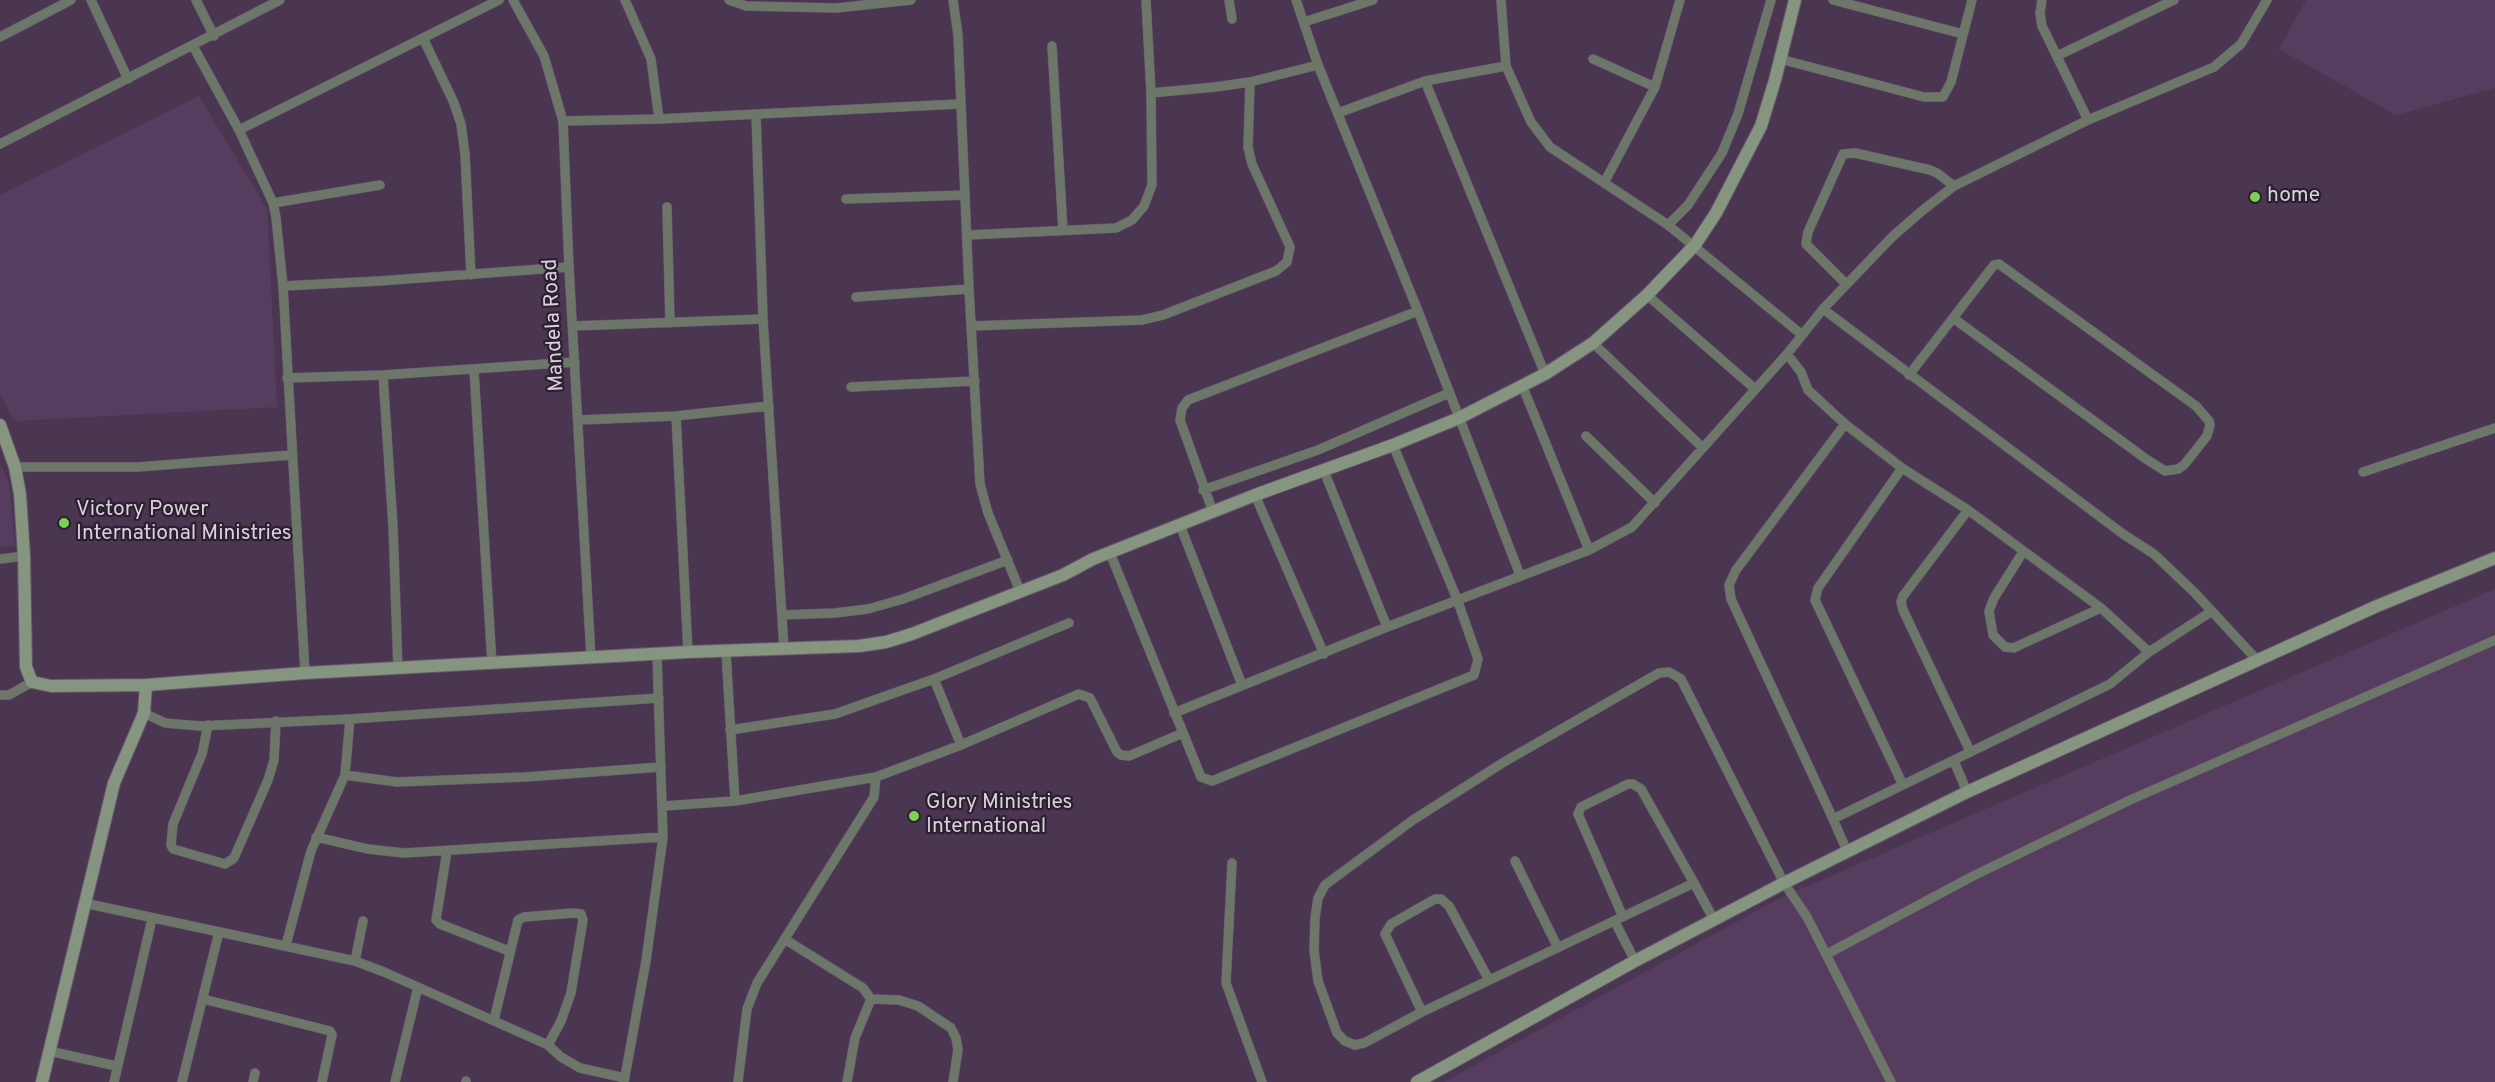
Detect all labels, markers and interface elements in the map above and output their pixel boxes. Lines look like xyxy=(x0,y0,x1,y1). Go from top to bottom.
place label: home xyxy=(2267,184,2320,210)
marker: home xyxy=(2248,190,2262,204)
street label: Mandela Road xyxy=(539,258,571,392)
place label: Victory Power International Ministries xyxy=(76,498,292,548)
marker: Victory Power International Ministries xyxy=(57,516,71,530)
place label: Glory Ministries International xyxy=(926,791,1072,841)
marker: Glory Ministries International xyxy=(907,809,921,823)

